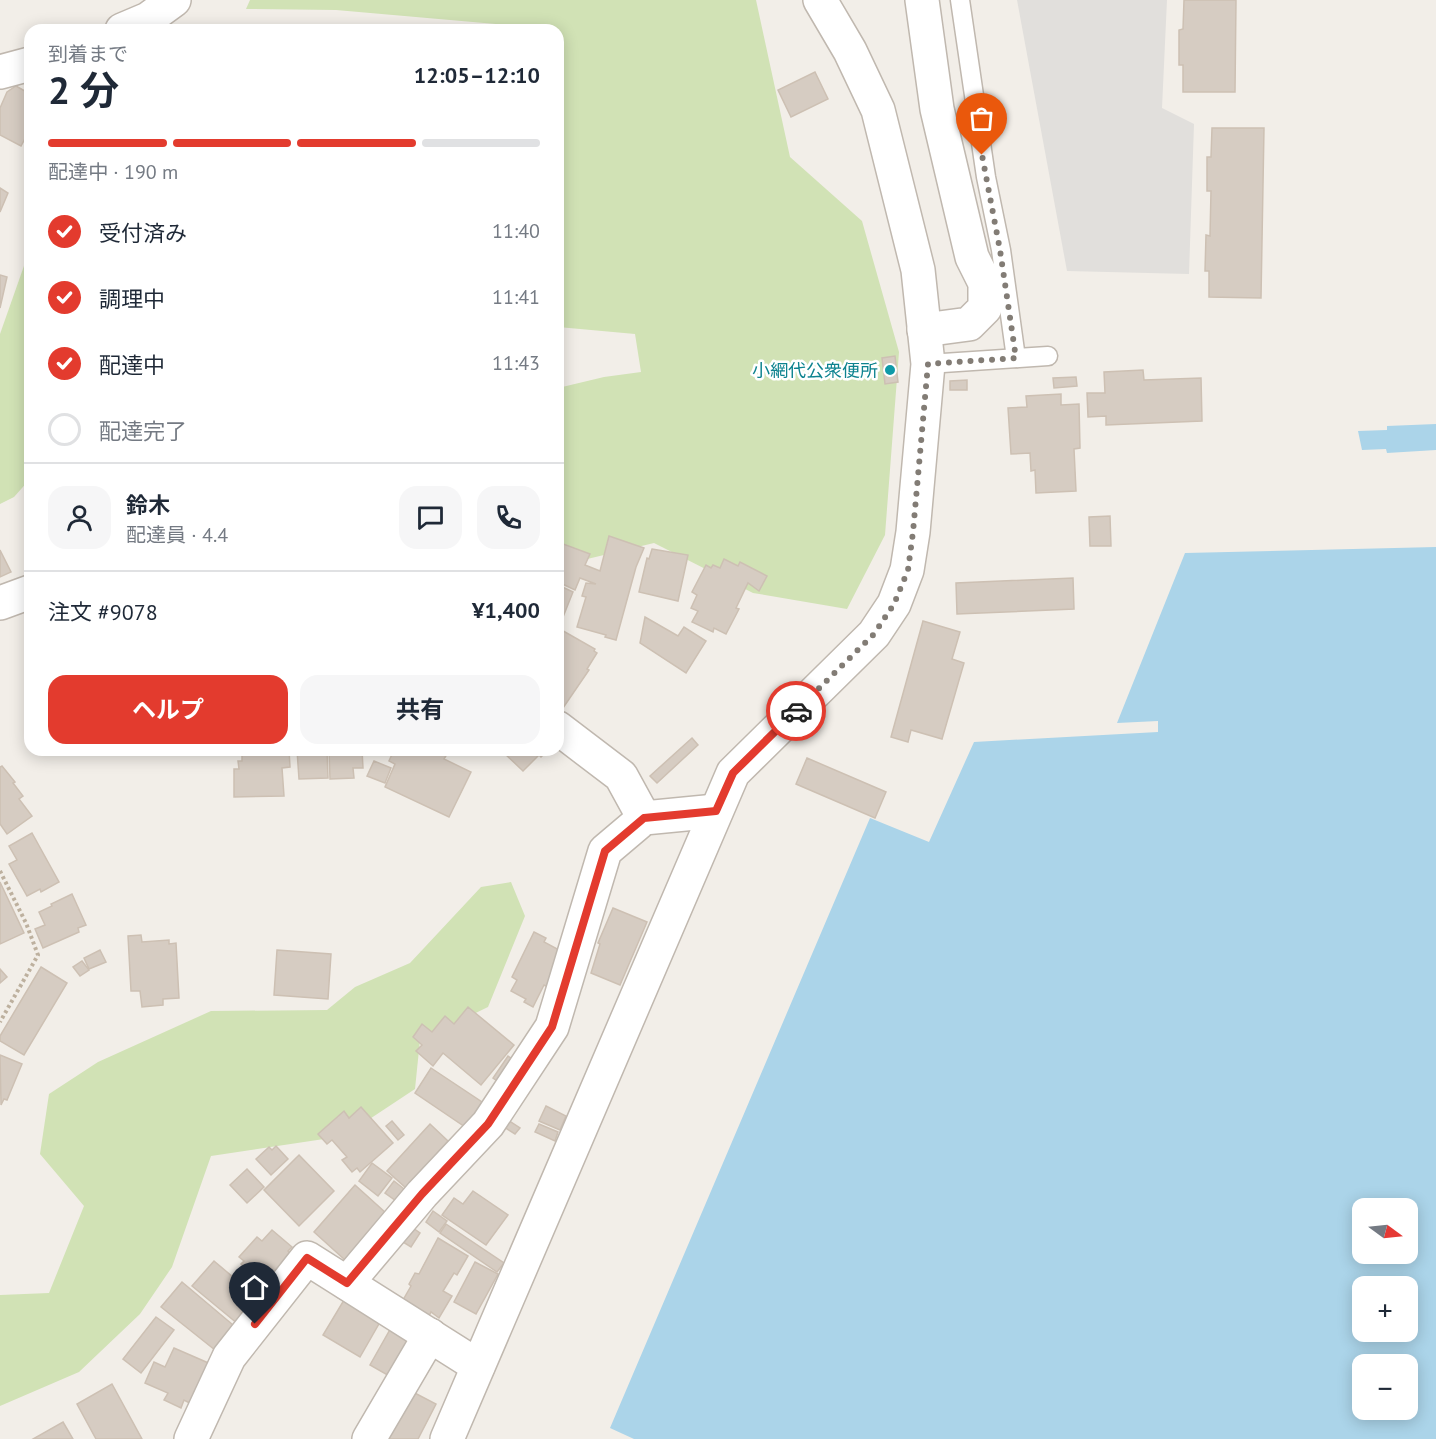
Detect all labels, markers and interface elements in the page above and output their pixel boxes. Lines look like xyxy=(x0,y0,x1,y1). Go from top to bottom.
text: 到着まで xyxy=(48,41,128,67)
text: 12:05–12:10 xyxy=(414,61,540,89)
text: 2 分 xyxy=(48,64,119,115)
pin xyxy=(956,93,1007,155)
icon: bag xyxy=(965,102,998,135)
text: 配達中 · 190 m xyxy=(48,159,178,185)
icon: check xyxy=(48,215,81,248)
text: 11:40 xyxy=(492,218,540,244)
text: 受付済み xyxy=(99,219,187,247)
icon: check xyxy=(48,281,81,314)
text: 11:41 xyxy=(492,284,540,310)
text: 調理中 xyxy=(99,285,165,313)
icon: check xyxy=(48,347,81,380)
text: 11:43 xyxy=(492,350,540,376)
text: 配達中 xyxy=(99,351,165,379)
place label: 小網代公衆便所 xyxy=(752,359,878,382)
marker: 小網代公衆便所 xyxy=(883,363,897,377)
text: 配達完了 xyxy=(99,417,187,445)
button: person xyxy=(48,486,111,549)
button: chat xyxy=(399,486,462,549)
button: phone xyxy=(477,486,540,549)
text: 鈴木 xyxy=(126,491,170,519)
text: 配達員 · 4.4 xyxy=(126,522,228,548)
text: ¥1,400 xyxy=(472,596,540,624)
text: 注文 #9078 xyxy=(48,598,158,626)
button: ヘルプ xyxy=(48,675,288,744)
button: 共有 xyxy=(300,675,540,744)
courier xyxy=(766,681,826,741)
icon: car xyxy=(780,695,813,728)
north arrow xyxy=(1352,1198,1418,1264)
map controls xyxy=(1352,1198,1418,1420)
pin xyxy=(229,1262,280,1324)
icon: home xyxy=(238,1271,271,1304)
button: + xyxy=(1352,1276,1418,1342)
button: − xyxy=(1352,1354,1418,1420)

